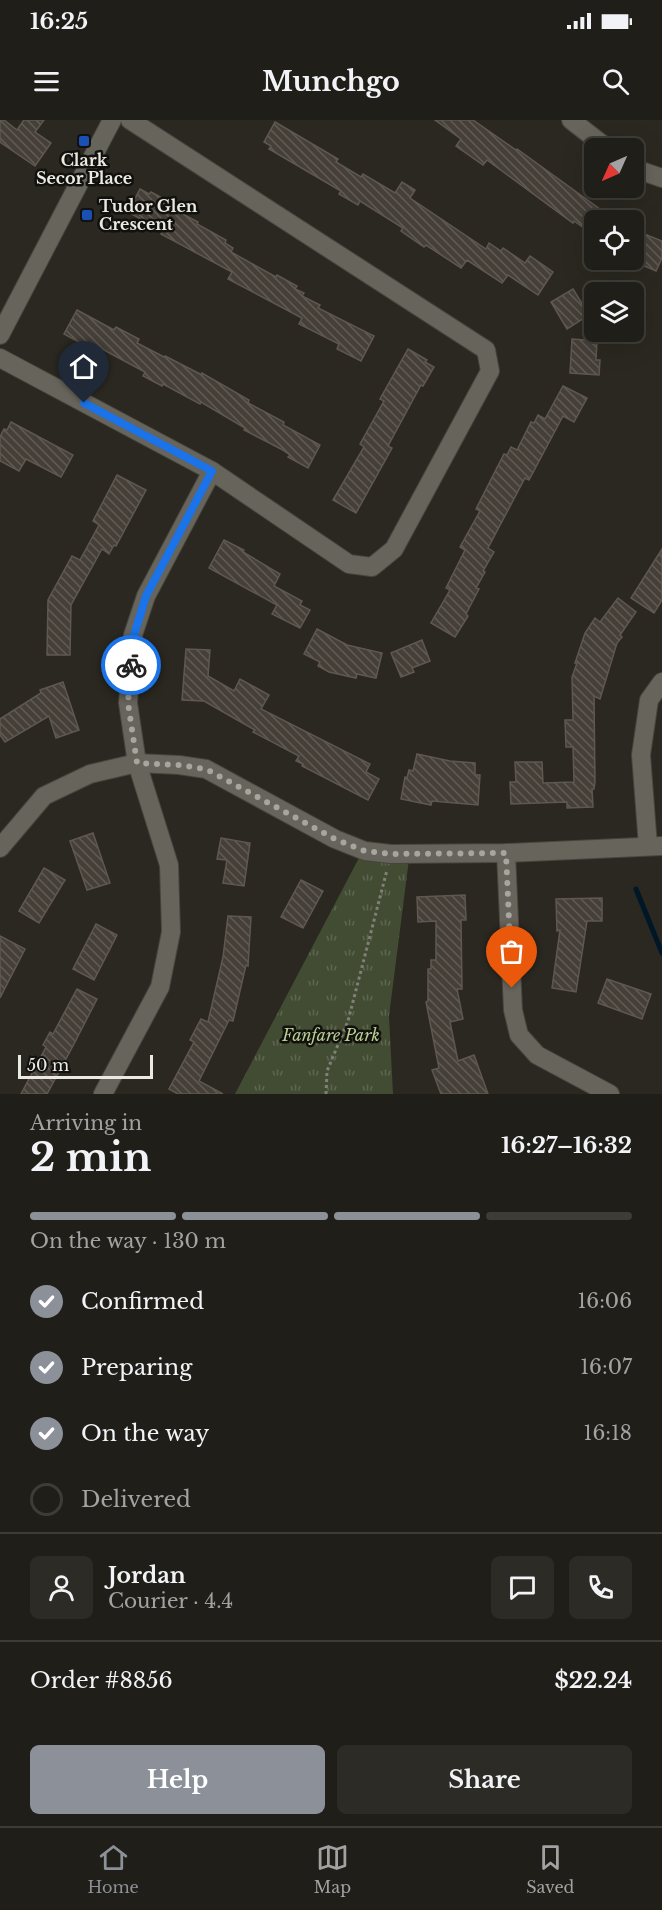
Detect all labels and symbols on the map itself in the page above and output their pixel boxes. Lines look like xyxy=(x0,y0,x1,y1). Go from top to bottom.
marker: Clark Secor Place xyxy=(77,134,91,148)
north arrow xyxy=(584,138,644,198)
place label: Clark Secor Place xyxy=(36,150,132,188)
place label: Tudor Glen Crescent xyxy=(99,196,198,234)
marker: Tudor Glen Crescent xyxy=(80,208,94,222)
pin xyxy=(58,341,109,403)
courier xyxy=(101,635,161,695)
pin xyxy=(486,926,537,988)
park label: Fanfare Park xyxy=(281,1025,380,1045)
scale bar xyxy=(18,1052,153,1079)

